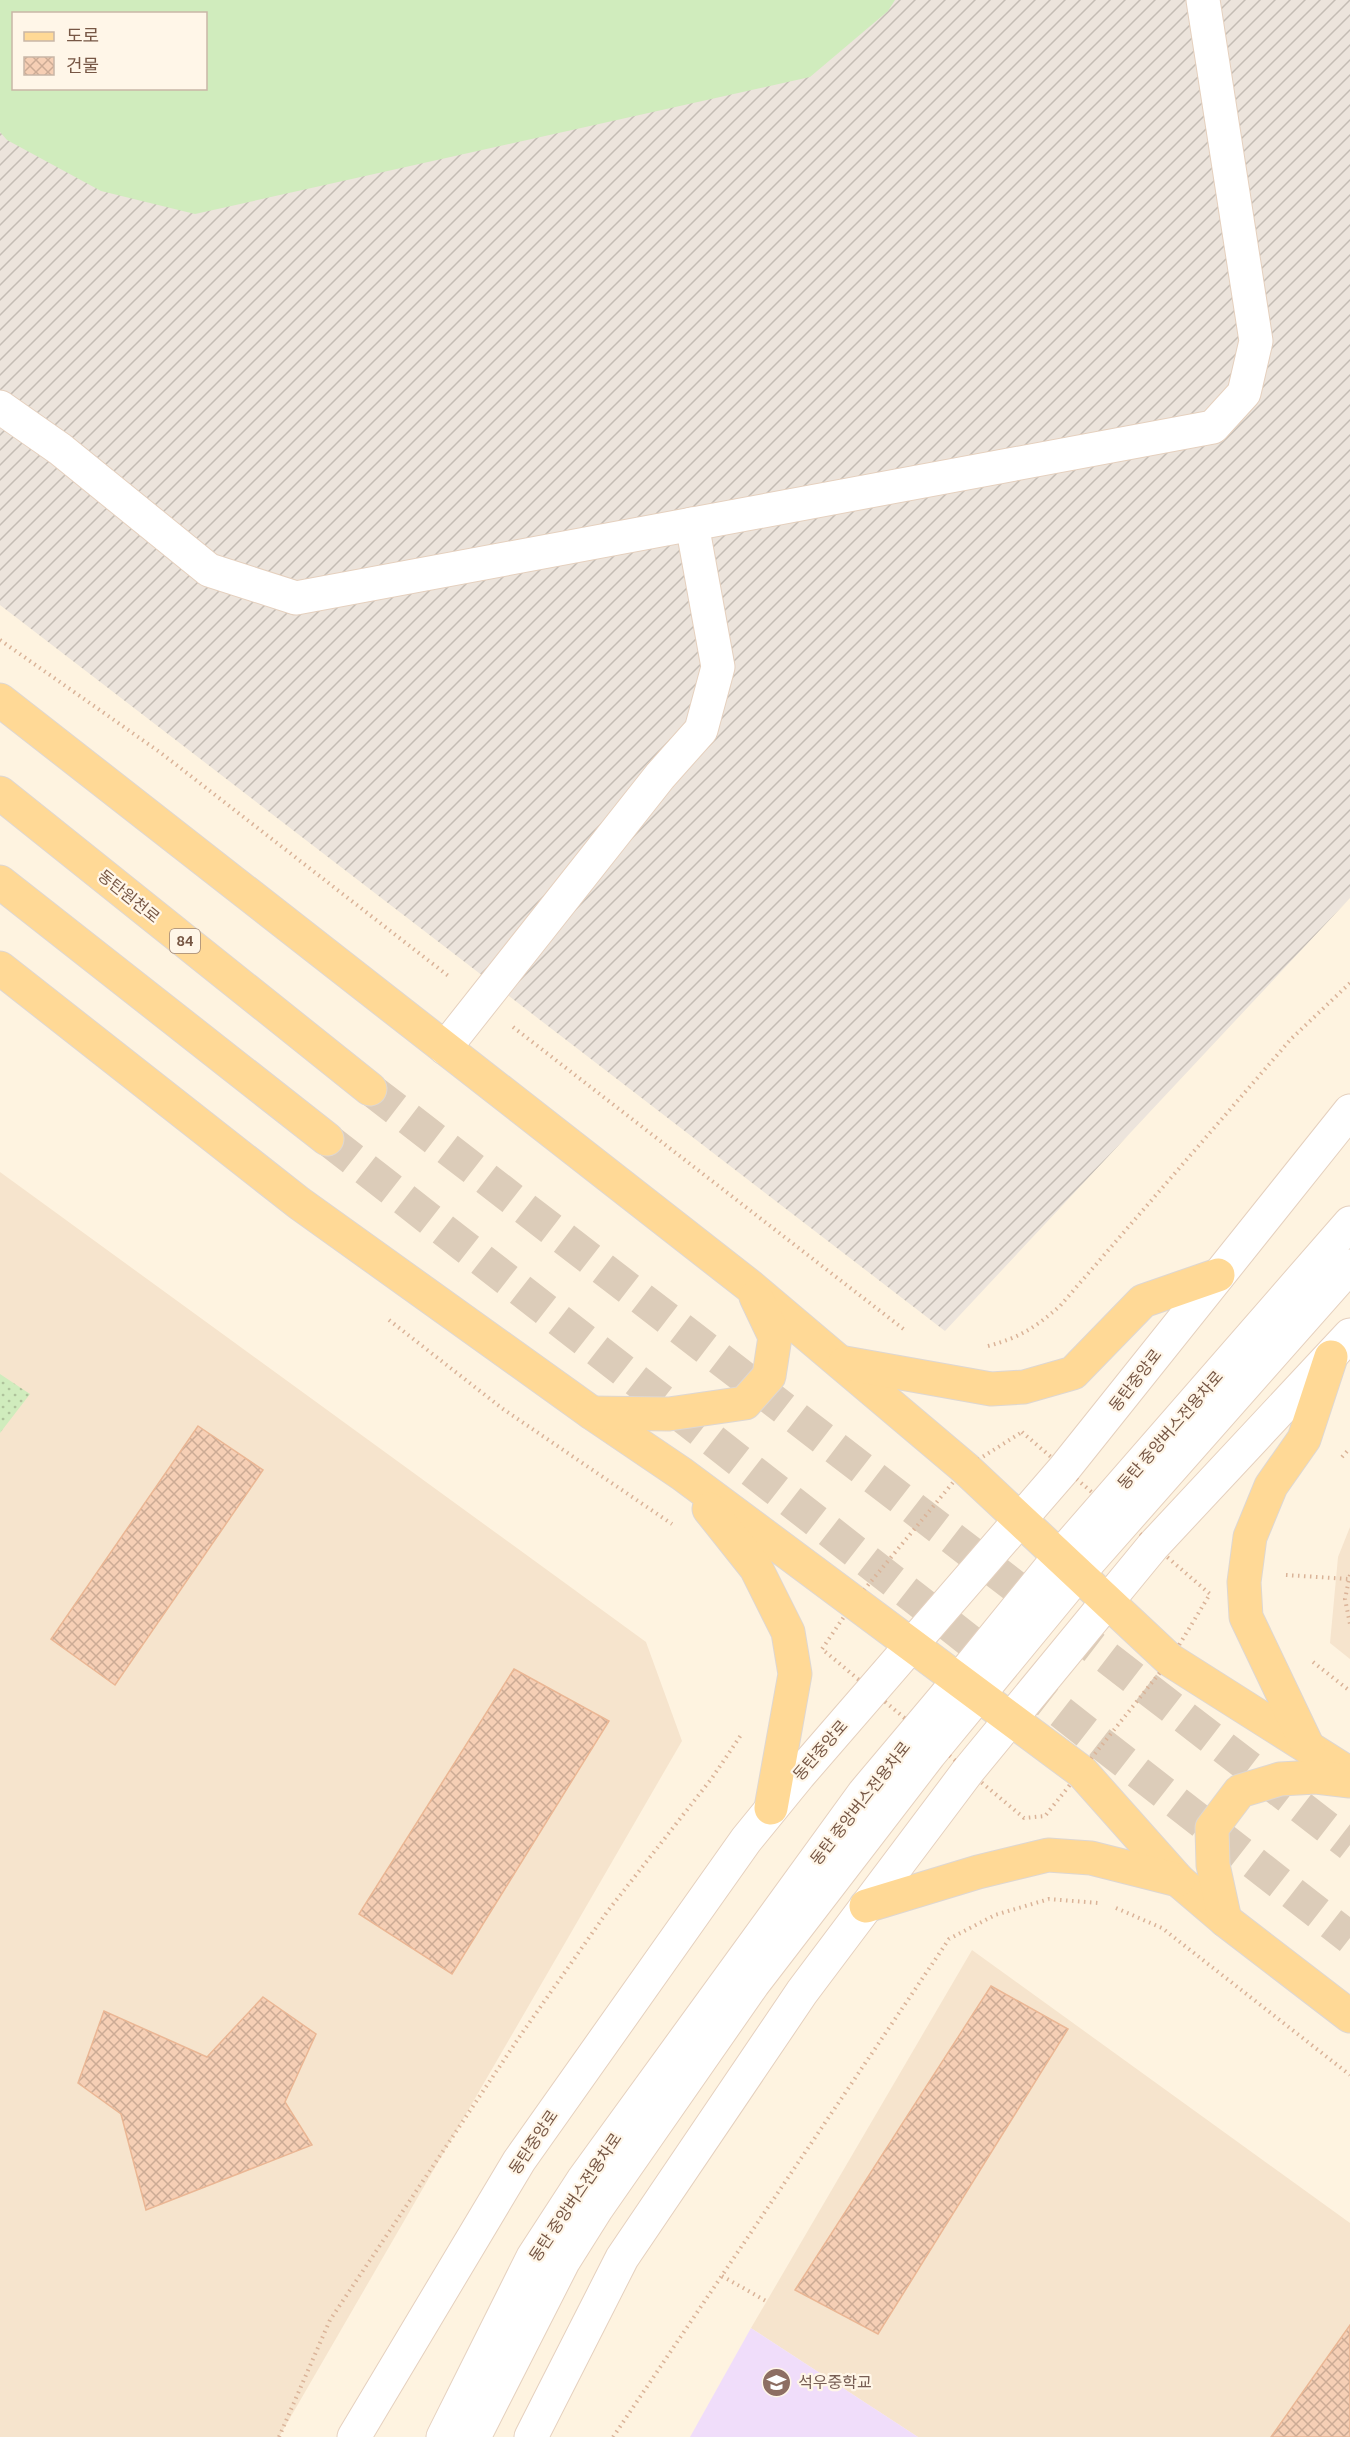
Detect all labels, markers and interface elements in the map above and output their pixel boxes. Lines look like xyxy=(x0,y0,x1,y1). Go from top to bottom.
legend xyxy=(12,12,207,90)
text: 도로 xyxy=(66,25,99,45)
text: 건물 xyxy=(66,55,99,75)
street label: 동탄원천로 xyxy=(95,866,163,926)
road number: 84 xyxy=(170,929,200,953)
street label: 동탄중앙로 xyxy=(1105,1345,1165,1415)
street label: 동탄 중앙버스전용차로 xyxy=(1114,1367,1226,1493)
street label: 동탄중앙로 xyxy=(789,1716,851,1784)
street label: 동탄 중앙버스전용차로 xyxy=(806,1738,914,1868)
street label: 동탄중앙로 xyxy=(505,2106,561,2178)
street label: 동탄 중앙버스전용차로 xyxy=(525,2129,625,2265)
school or university icon: 석우중학교 xyxy=(761,2366,793,2398)
place label: 석우중학교 xyxy=(798,2373,872,2391)

